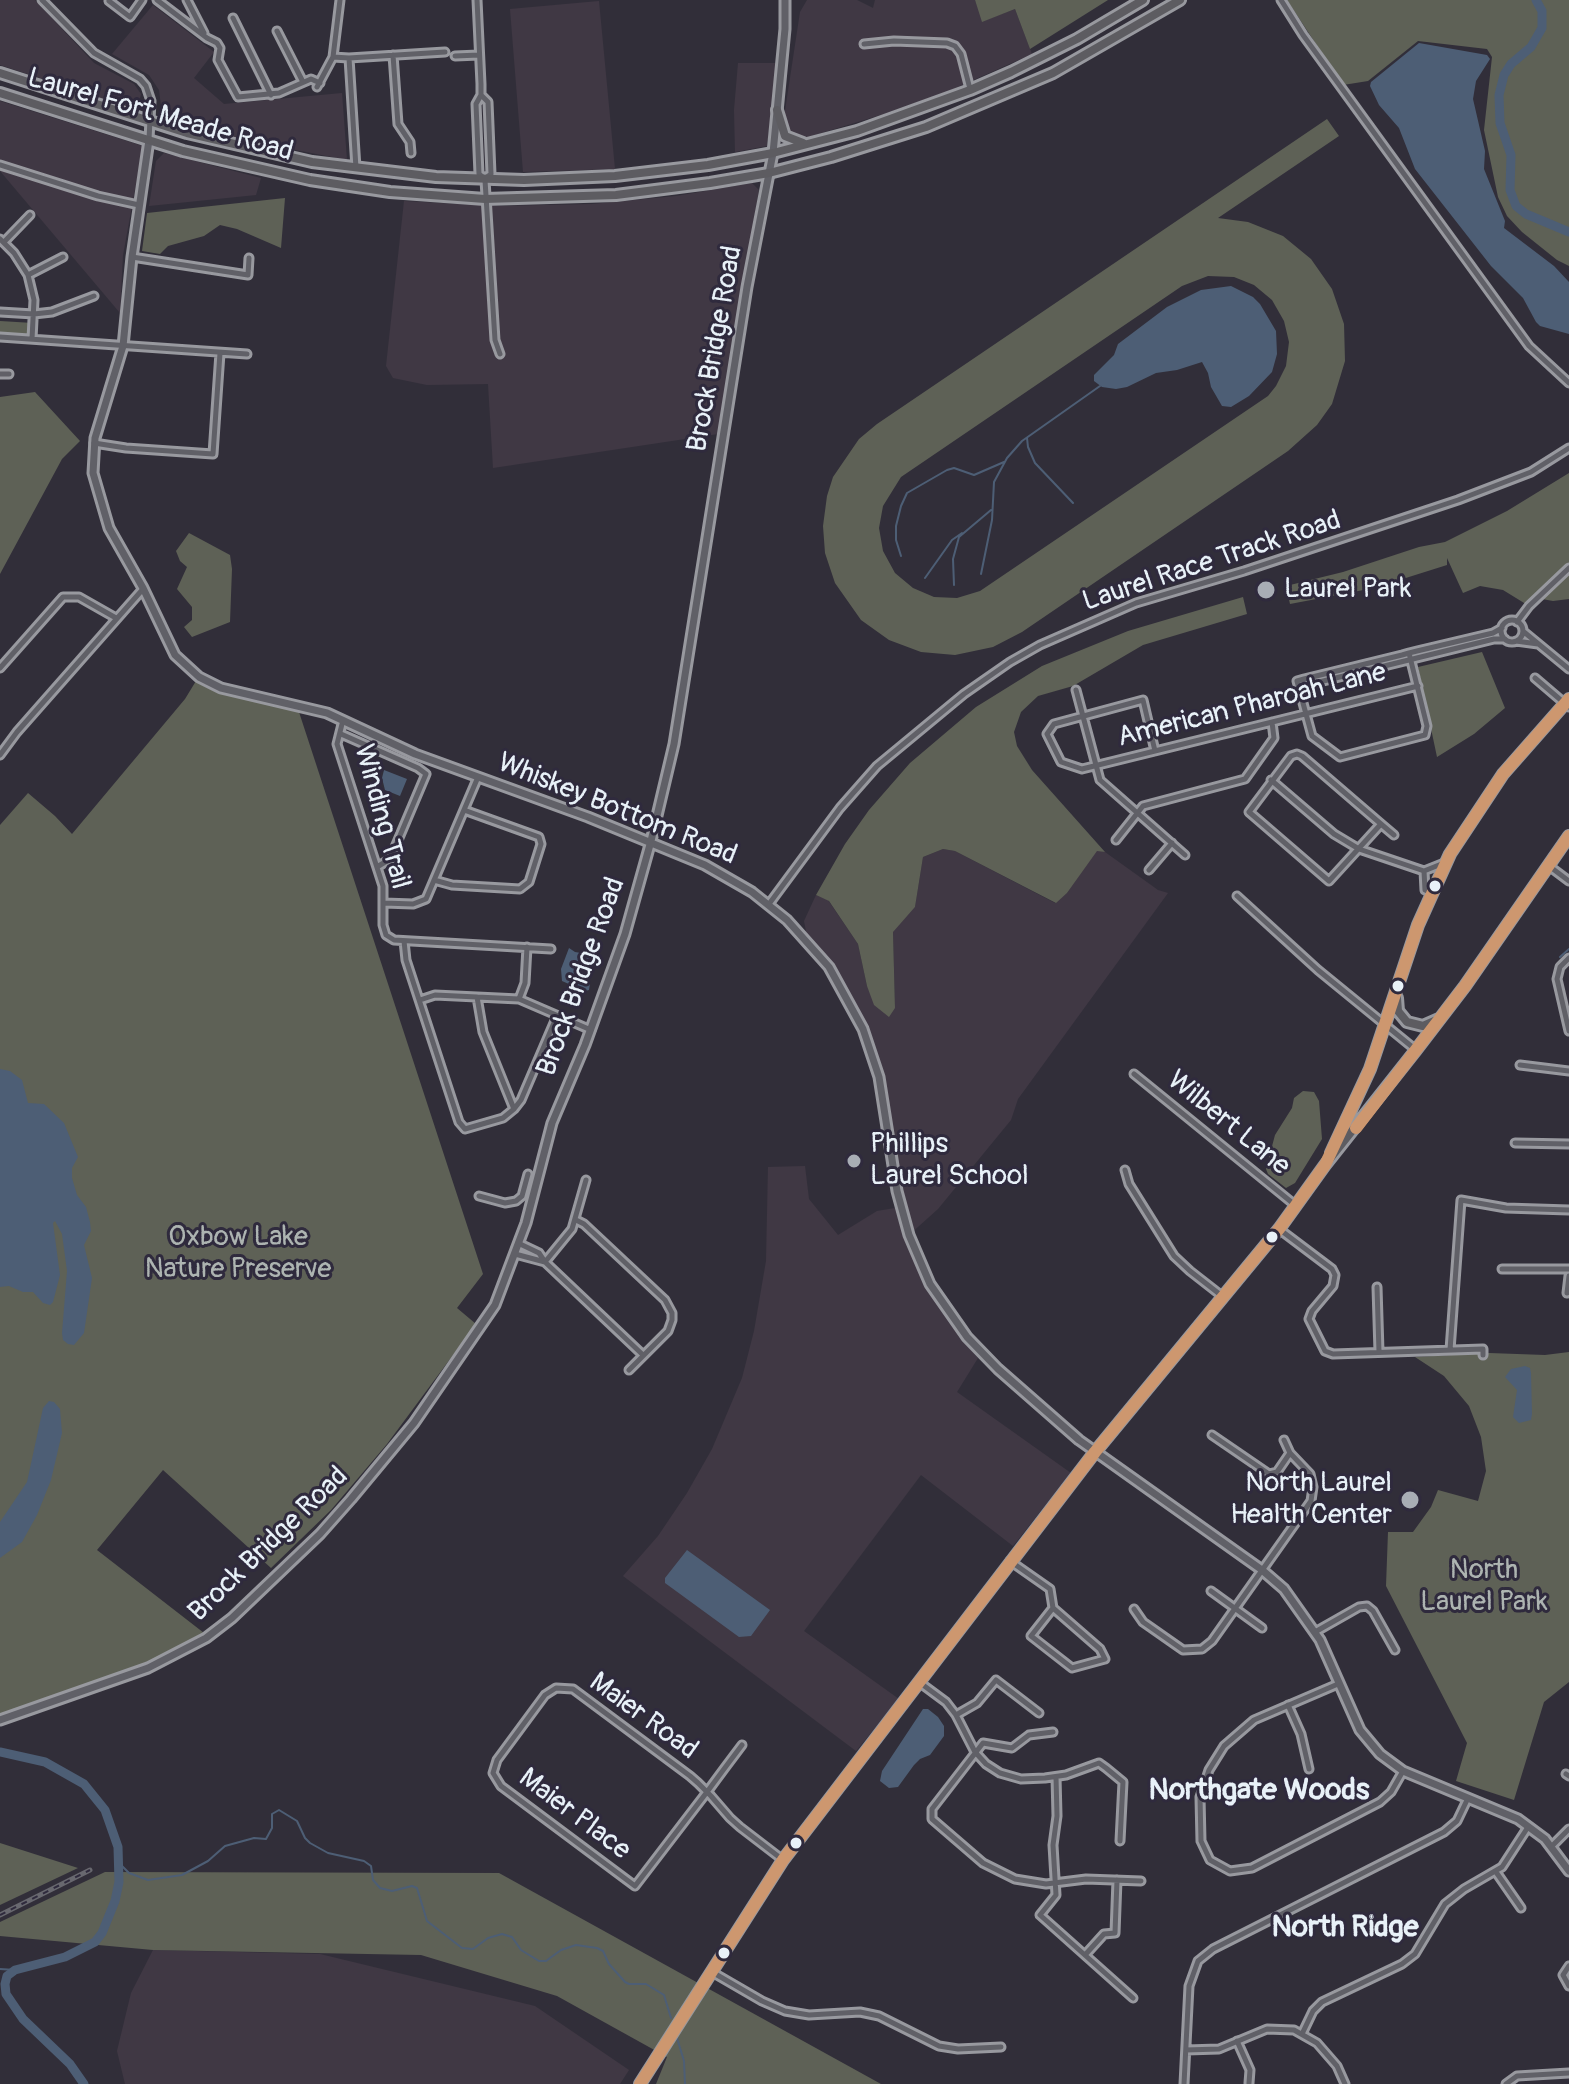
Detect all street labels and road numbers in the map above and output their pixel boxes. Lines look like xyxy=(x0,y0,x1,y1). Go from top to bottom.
street label: Laurel Fort Meade Road xyxy=(23,62,297,170)
street label: Brock Bridge Road xyxy=(681,243,751,455)
street label: Laurel Race Track Road xyxy=(1079,504,1345,620)
street label: American Pharoah Lane xyxy=(1114,656,1390,756)
street label: Winding Trail xyxy=(346,741,416,893)
street label: Whiskey Bottom Road xyxy=(493,747,741,873)
street label: Brock Bridge Road xyxy=(531,873,633,1081)
street label: Wilbert Lane xyxy=(1160,1064,1296,1184)
street label: Brock Bridge Road xyxy=(182,1460,356,1630)
street label: Maier Road xyxy=(582,1666,704,1768)
street label: Maier Place xyxy=(511,1762,637,1868)

